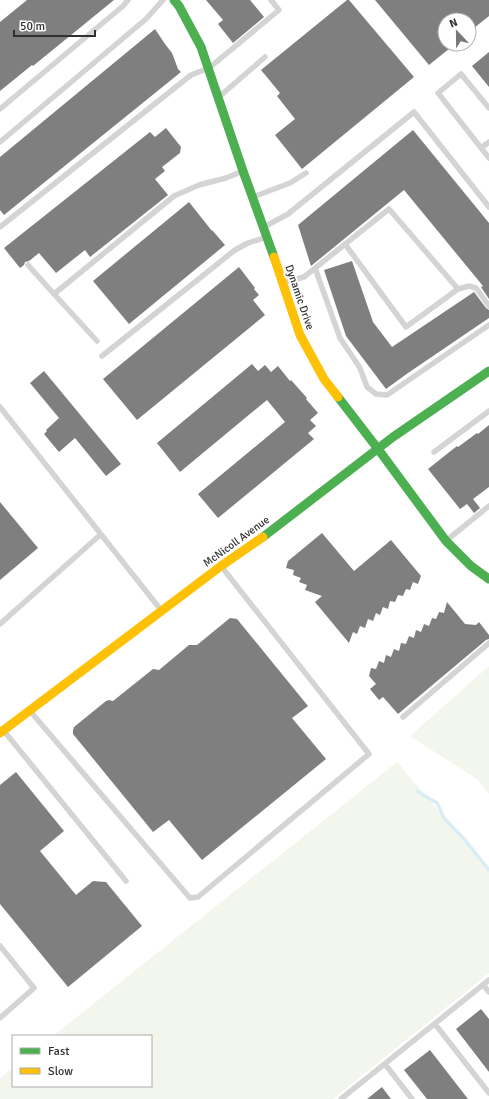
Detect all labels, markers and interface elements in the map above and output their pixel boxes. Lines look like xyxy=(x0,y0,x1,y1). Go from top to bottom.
scale bar xyxy=(14,12,95,38)
north arrow xyxy=(437,12,477,52)
text: N xyxy=(447,16,459,31)
text: 50 m xyxy=(20,19,45,34)
street label: Dynamic Drive xyxy=(282,263,317,331)
street label: McNicoll Avenue xyxy=(201,513,272,570)
legend xyxy=(12,1035,152,1087)
text: Fast xyxy=(48,1044,69,1059)
text: Slow xyxy=(48,1064,73,1079)

